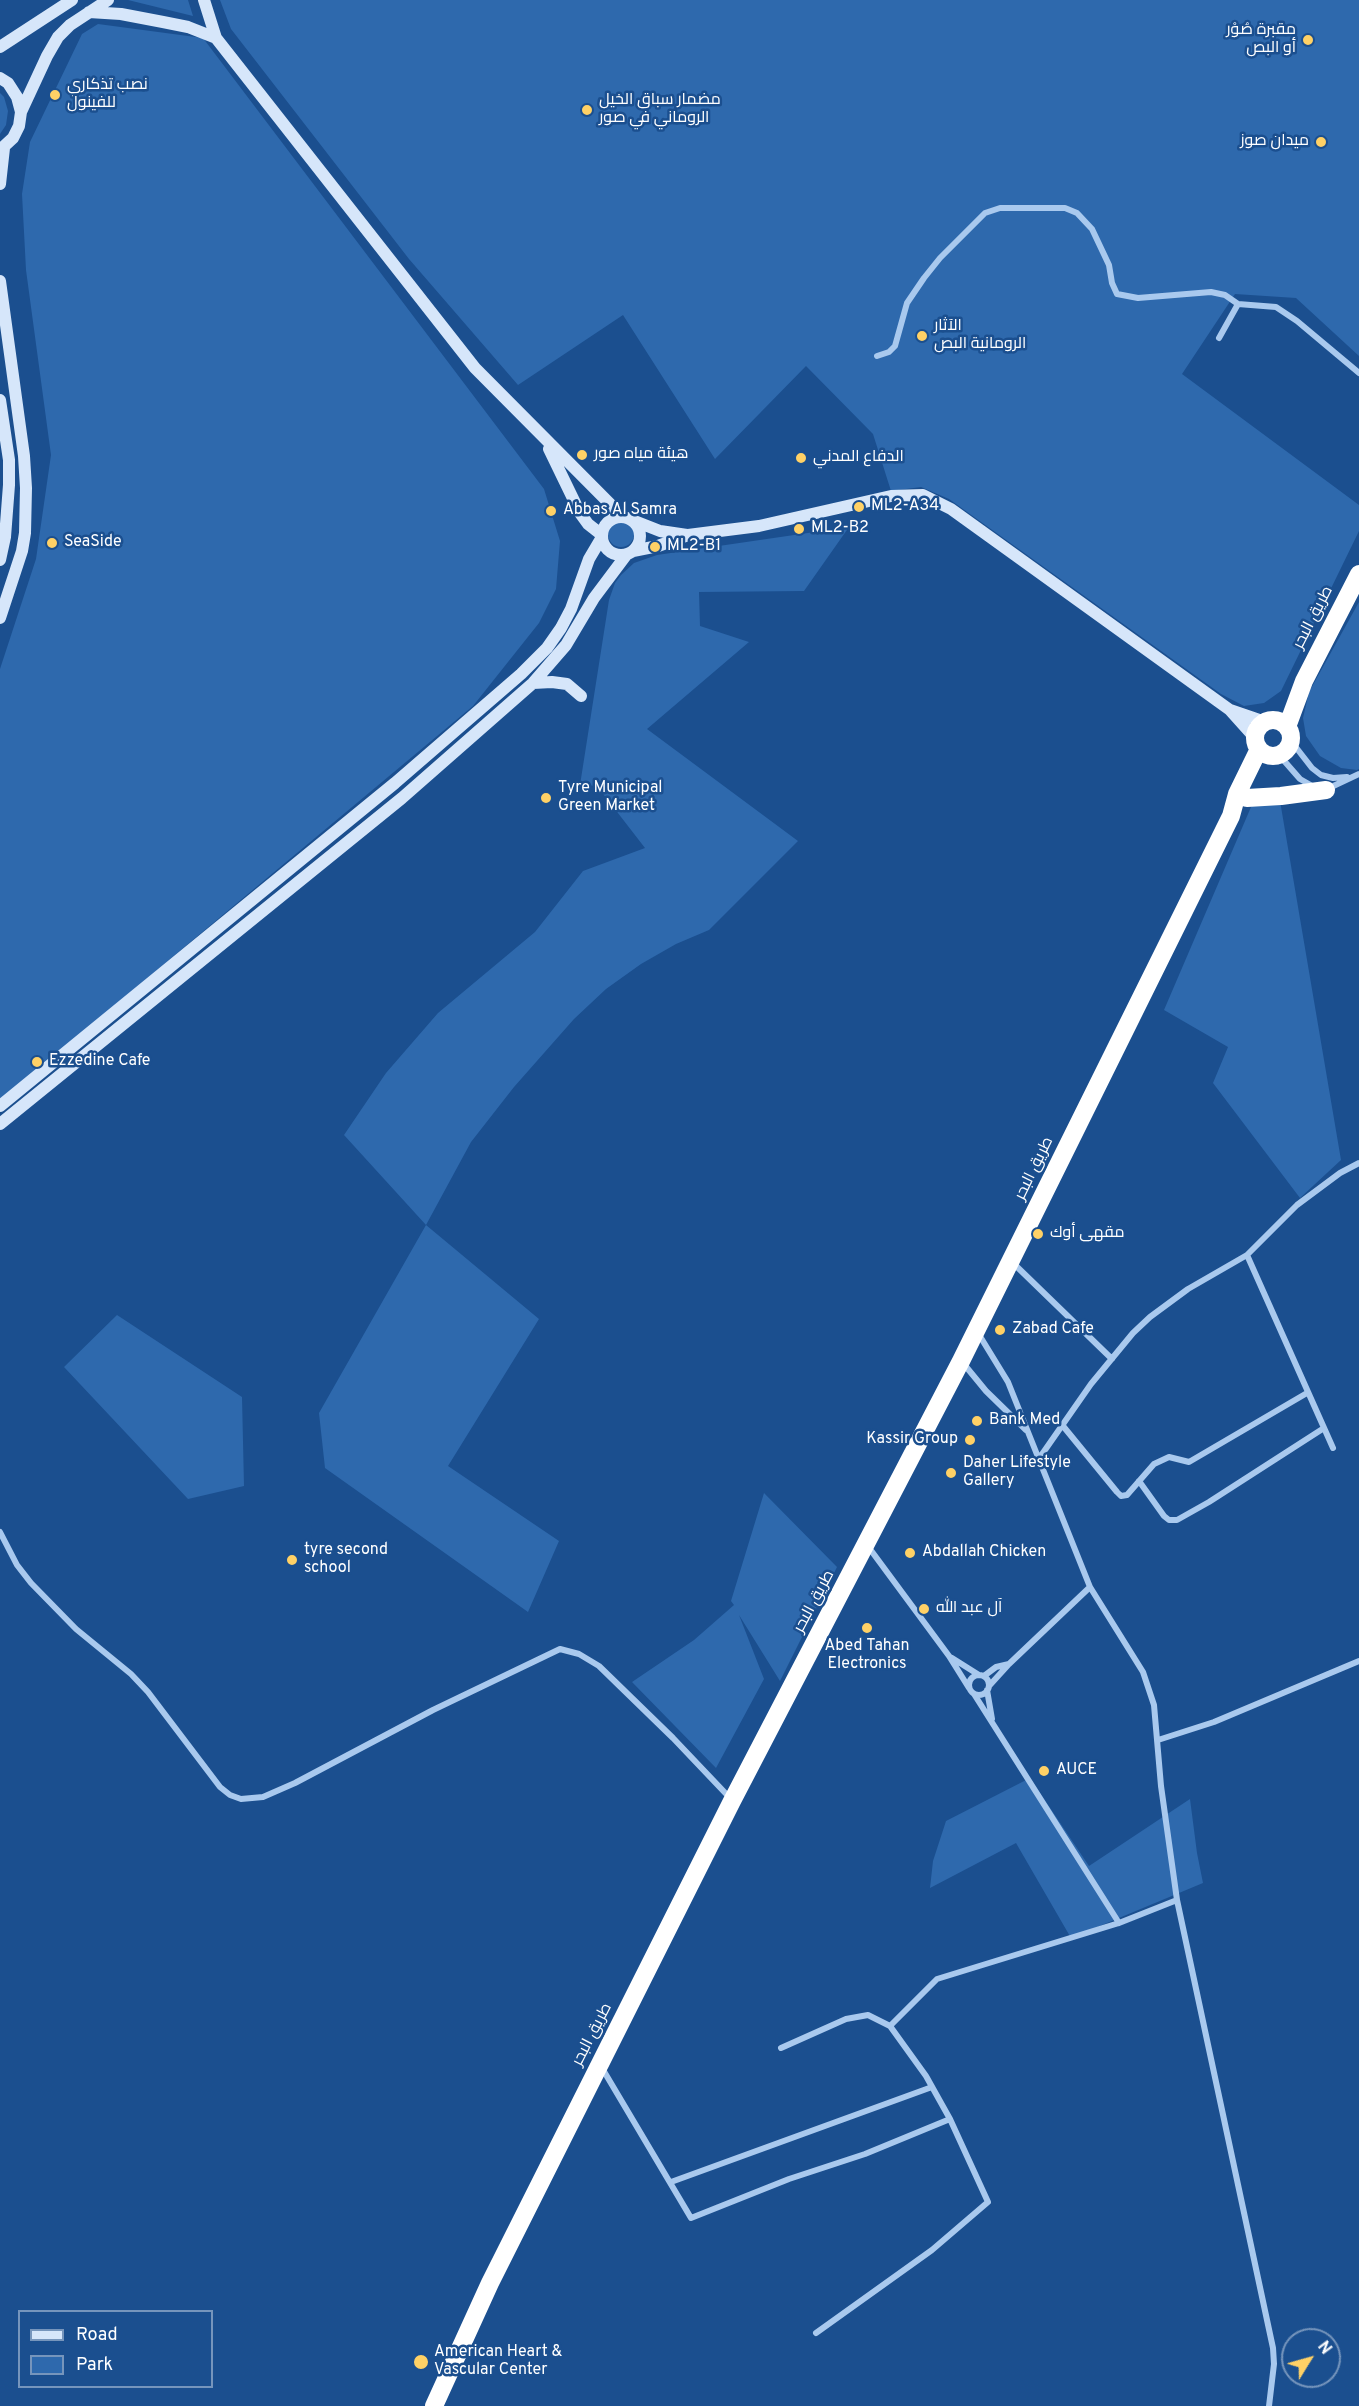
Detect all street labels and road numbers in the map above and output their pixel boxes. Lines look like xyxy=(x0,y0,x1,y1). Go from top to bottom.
street label: طريق البحر xyxy=(1290,583,1338,653)
street label: طريق البحر xyxy=(1011,1134,1059,1204)
street label: طريق البحر xyxy=(791,1567,839,1637)
street label: طريق البحر xyxy=(569,2000,617,2070)

